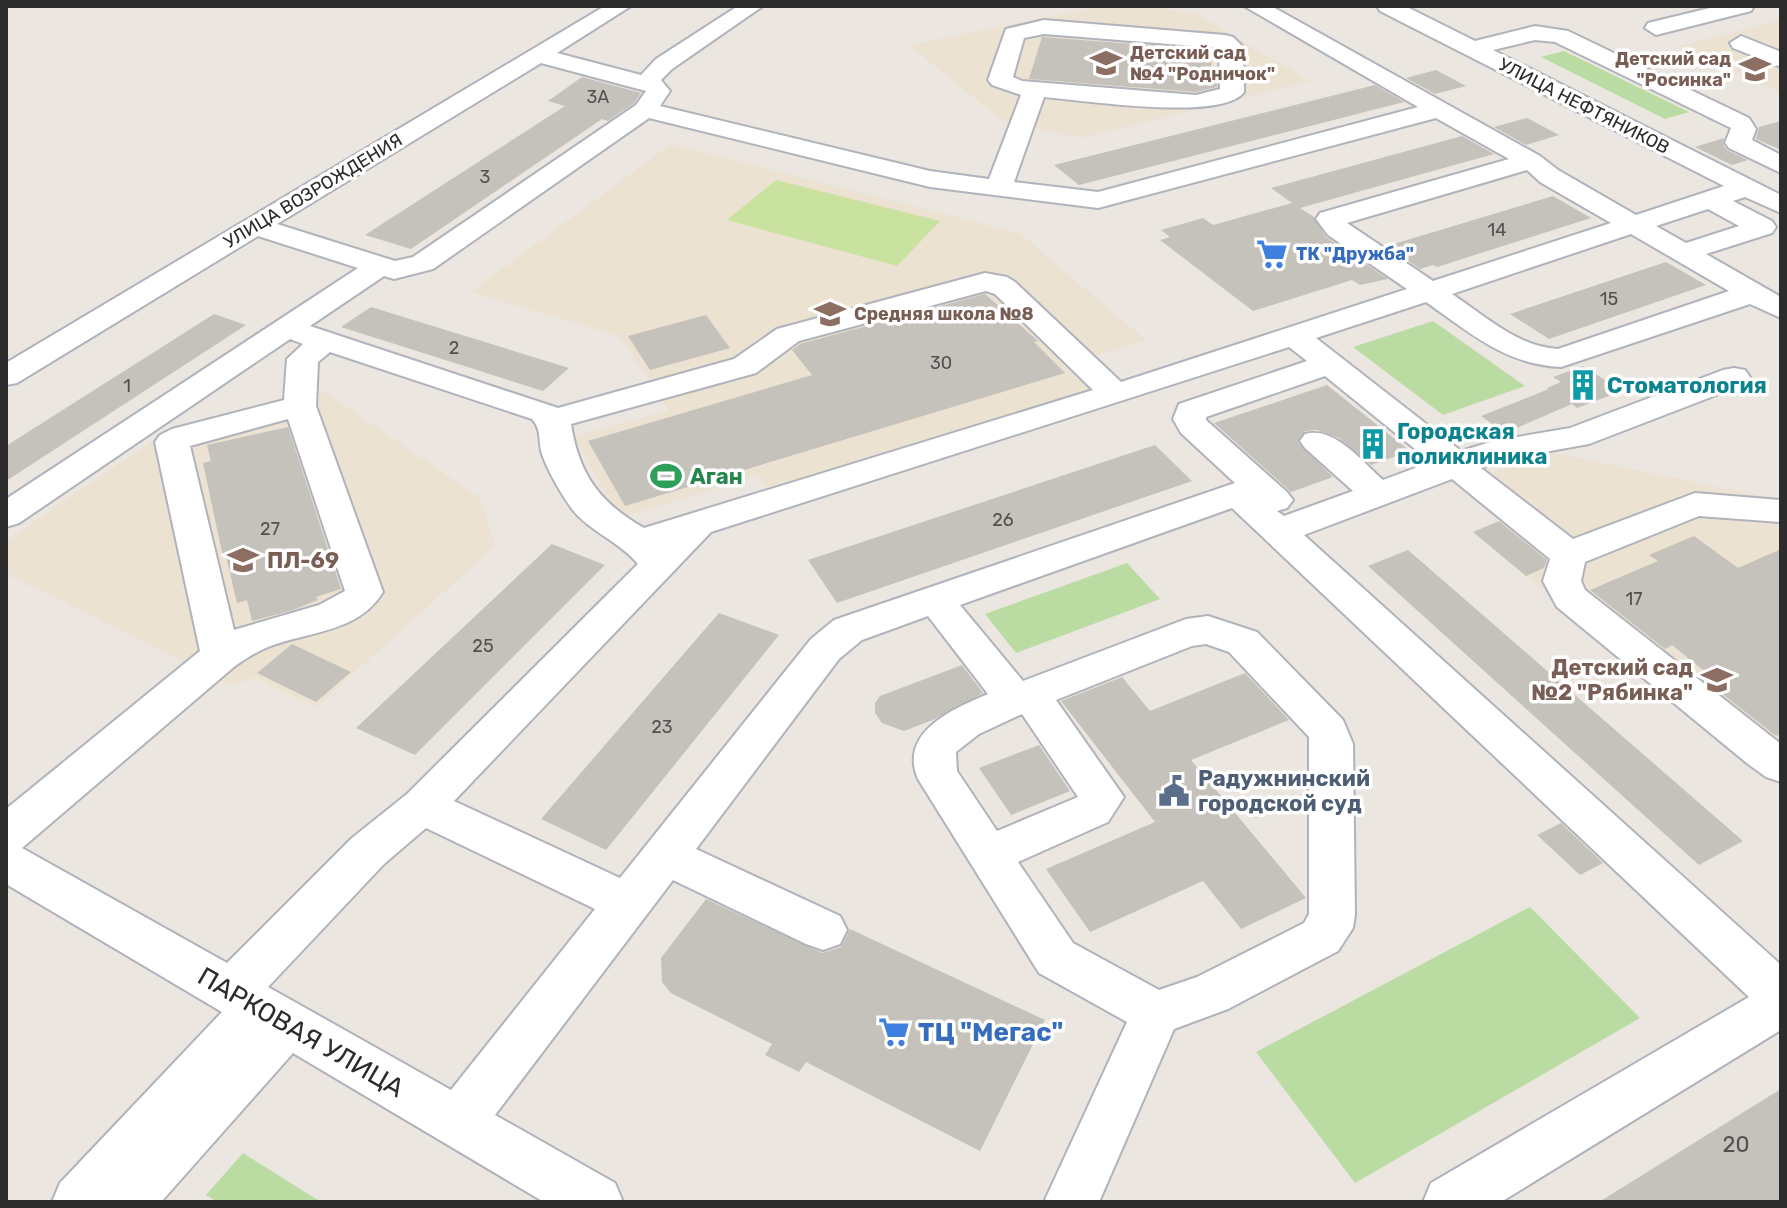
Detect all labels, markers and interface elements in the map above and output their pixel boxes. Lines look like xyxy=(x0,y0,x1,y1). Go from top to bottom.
place label: Детский сад №4 "Родничок" xyxy=(1130,42,1275,85)
school or university icon: Детский сад №4 "Родничок" xyxy=(1089,46,1123,80)
place label: Детский сад "Росинка" xyxy=(1615,48,1731,91)
school or university icon: Детский сад "Росинка" xyxy=(1738,52,1772,86)
street label: УЛИЦА НЕФТЯНИКОВ xyxy=(1495,53,1673,159)
house number: 3А xyxy=(587,86,609,108)
street label: УЛИЦА ВОЗРОЖДЕНИЯ xyxy=(220,129,406,253)
house number: 3 xyxy=(480,166,490,188)
house number: 14 xyxy=(1488,219,1506,241)
supermarket icon: ТК "Дружба" xyxy=(1255,237,1289,271)
place label: ТК "Дружба" xyxy=(1296,243,1414,265)
house number: 15 xyxy=(1600,288,1618,310)
school or university icon: Средняя школа №8 xyxy=(813,297,847,331)
place label: Средняя школа №8 xyxy=(854,303,1034,325)
house number: 2 xyxy=(449,337,459,359)
house number: 30 xyxy=(930,352,952,374)
building icon: Стоматология xyxy=(1566,368,1600,402)
place label: Стоматология xyxy=(1607,372,1767,399)
house number: 1 xyxy=(123,375,131,397)
place label: Городская поликлиника xyxy=(1397,418,1547,470)
building icon: Городская поликлиника xyxy=(1356,427,1390,461)
sports icon: Аган xyxy=(649,459,683,493)
place label: Аган xyxy=(690,463,743,490)
house number: 26 xyxy=(992,509,1014,531)
house number: 27 xyxy=(260,518,280,540)
school or university icon: ПЛ-69 xyxy=(226,543,260,577)
place label: ПЛ-69 xyxy=(267,547,339,574)
house number: 17 xyxy=(1626,588,1642,610)
house number: 25 xyxy=(472,635,494,657)
place label: Детский сад №2 "Рябинка" xyxy=(1531,654,1693,706)
school or university icon: Детский сад №2 "Рябинка" xyxy=(1700,663,1734,697)
house number: 23 xyxy=(651,716,673,738)
place label: Радужнинский городской суд xyxy=(1198,765,1370,817)
public building icon: Радужнинский городской суд xyxy=(1157,774,1191,808)
street label: ПАРКОВАЯ УЛИЦА xyxy=(192,961,409,1104)
supermarket icon: ТЦ "Мегас" xyxy=(877,1015,911,1049)
place label: ТЦ "Мегас" xyxy=(918,1017,1063,1048)
house number: 20 xyxy=(1723,1131,1749,1158)

